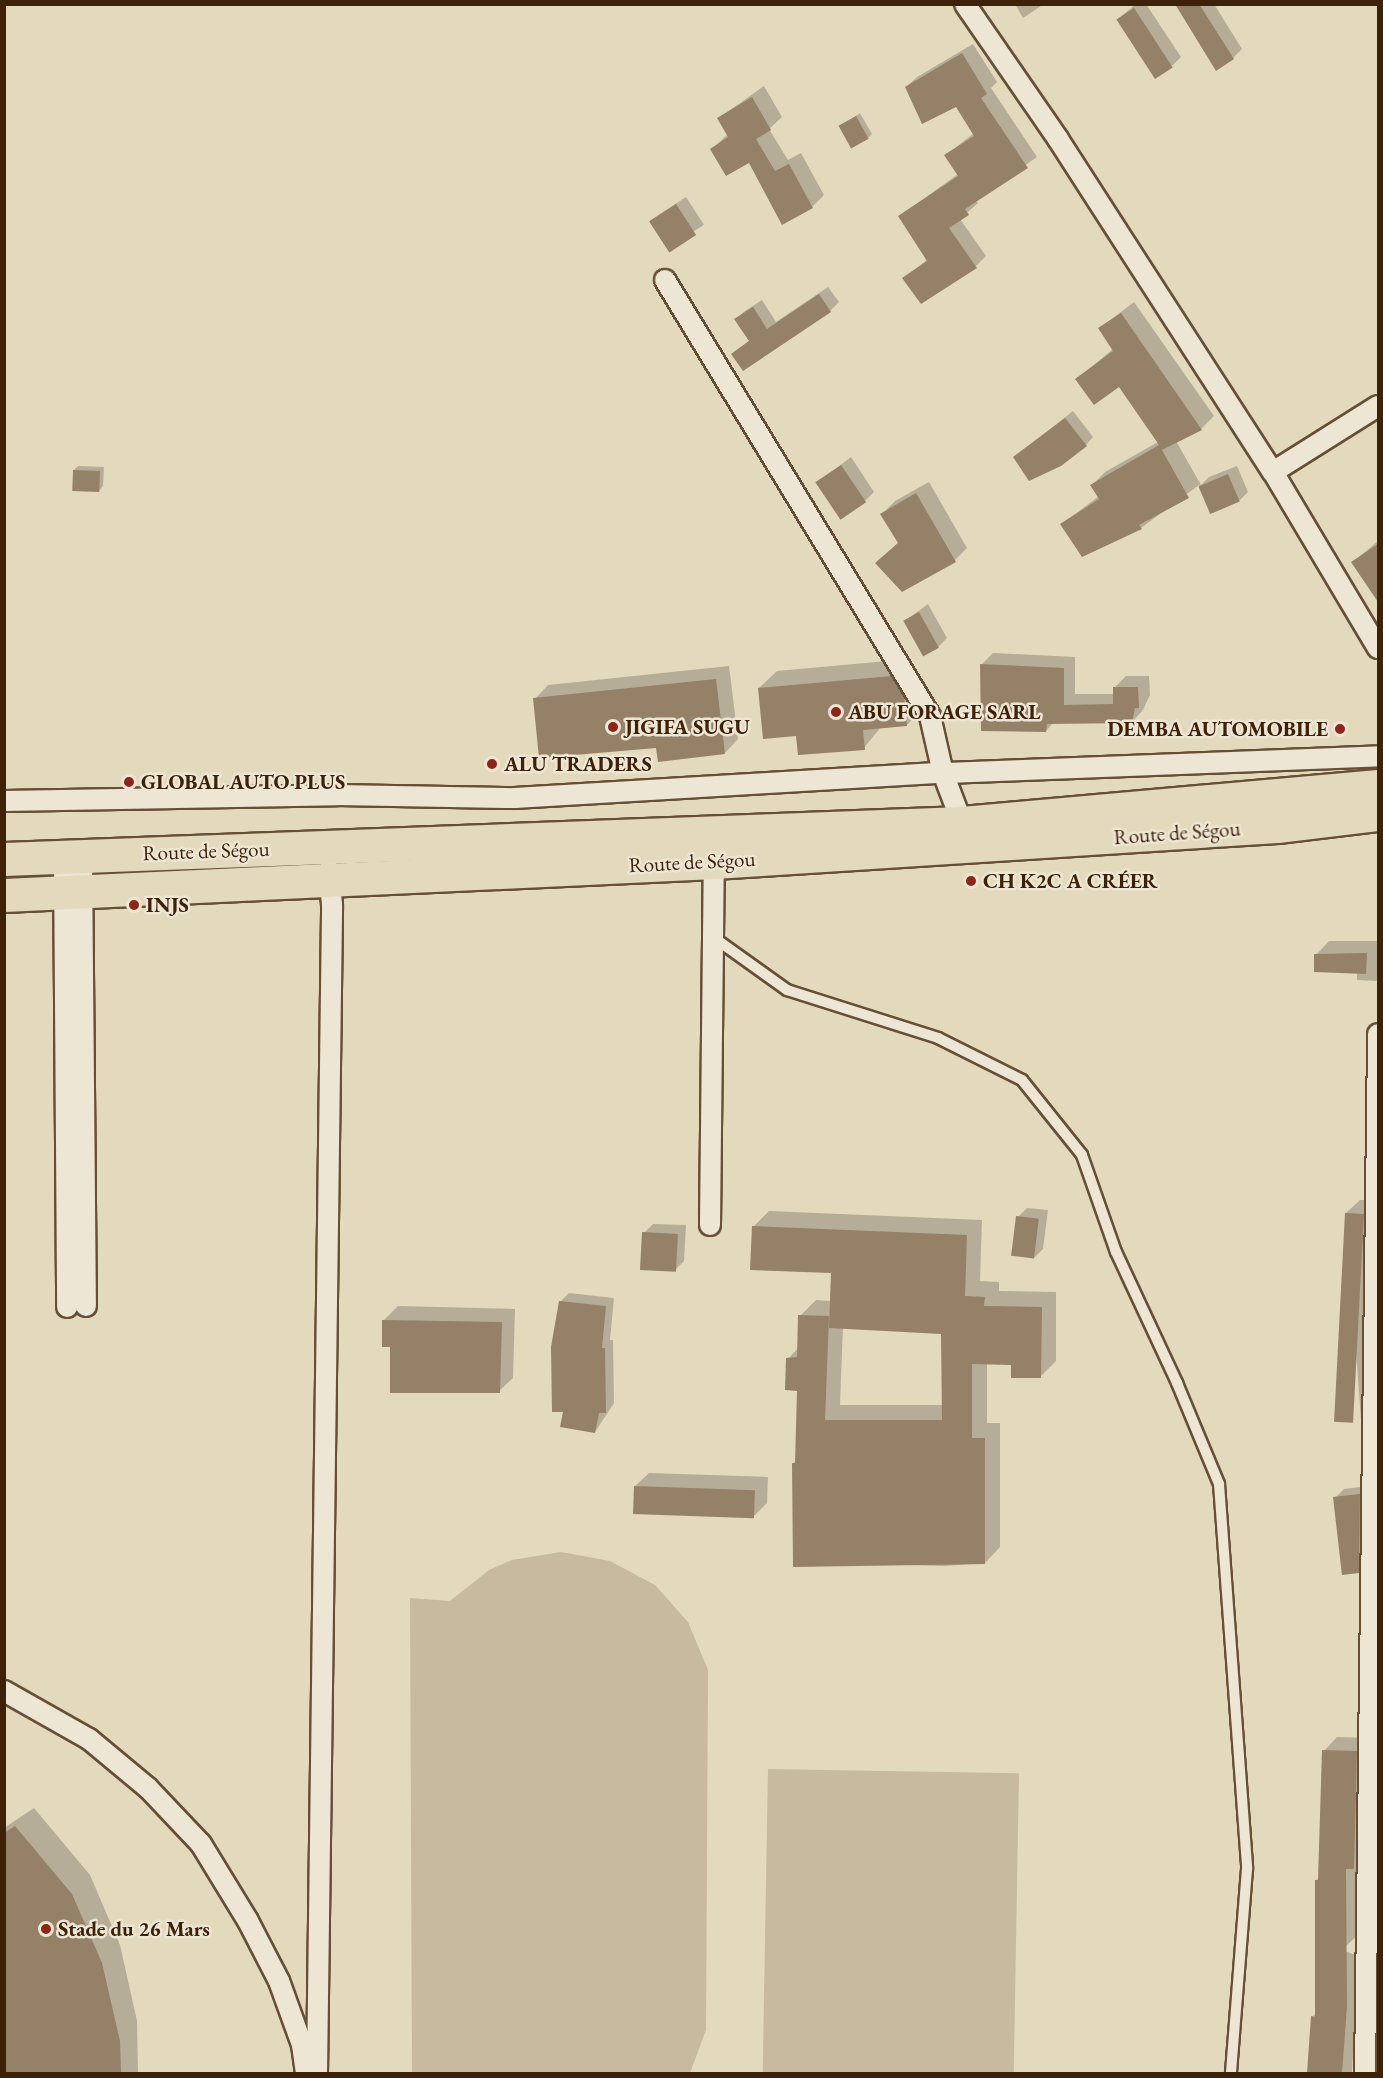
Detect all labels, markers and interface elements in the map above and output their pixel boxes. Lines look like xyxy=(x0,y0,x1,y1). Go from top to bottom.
place label: ABU FORAGE SARL xyxy=(848,699,1040,725)
marker: ABU FORAGE SARL xyxy=(829,705,843,719)
place label: JIGIFA SUGU xyxy=(625,714,750,740)
place label: DEMBA AUTOMOBILE xyxy=(1107,716,1328,742)
marker: JIGIFA SUGU xyxy=(606,720,620,734)
marker: DEMBA AUTOMOBILE xyxy=(1333,722,1347,736)
place label: ALU TRADERS xyxy=(504,751,652,777)
marker: ALU TRADERS xyxy=(485,757,499,771)
place label: GLOBAL AUTO PLUS xyxy=(141,769,345,795)
marker: GLOBAL AUTO PLUS xyxy=(122,775,136,789)
street label: Route de Ségou xyxy=(1113,816,1241,850)
street label: Route de Ségou xyxy=(142,836,270,866)
street label: Route de Ségou xyxy=(628,846,756,878)
place label: CH K2C A CRÉER xyxy=(983,868,1158,894)
marker: CH K2C A CRÉER xyxy=(964,874,978,888)
place label: INJS xyxy=(146,892,189,918)
marker: INJS xyxy=(127,898,141,912)
place label: Stade du 26 Mars xyxy=(58,1916,210,1942)
marker: Stade du 26 Mars xyxy=(39,1922,53,1936)

